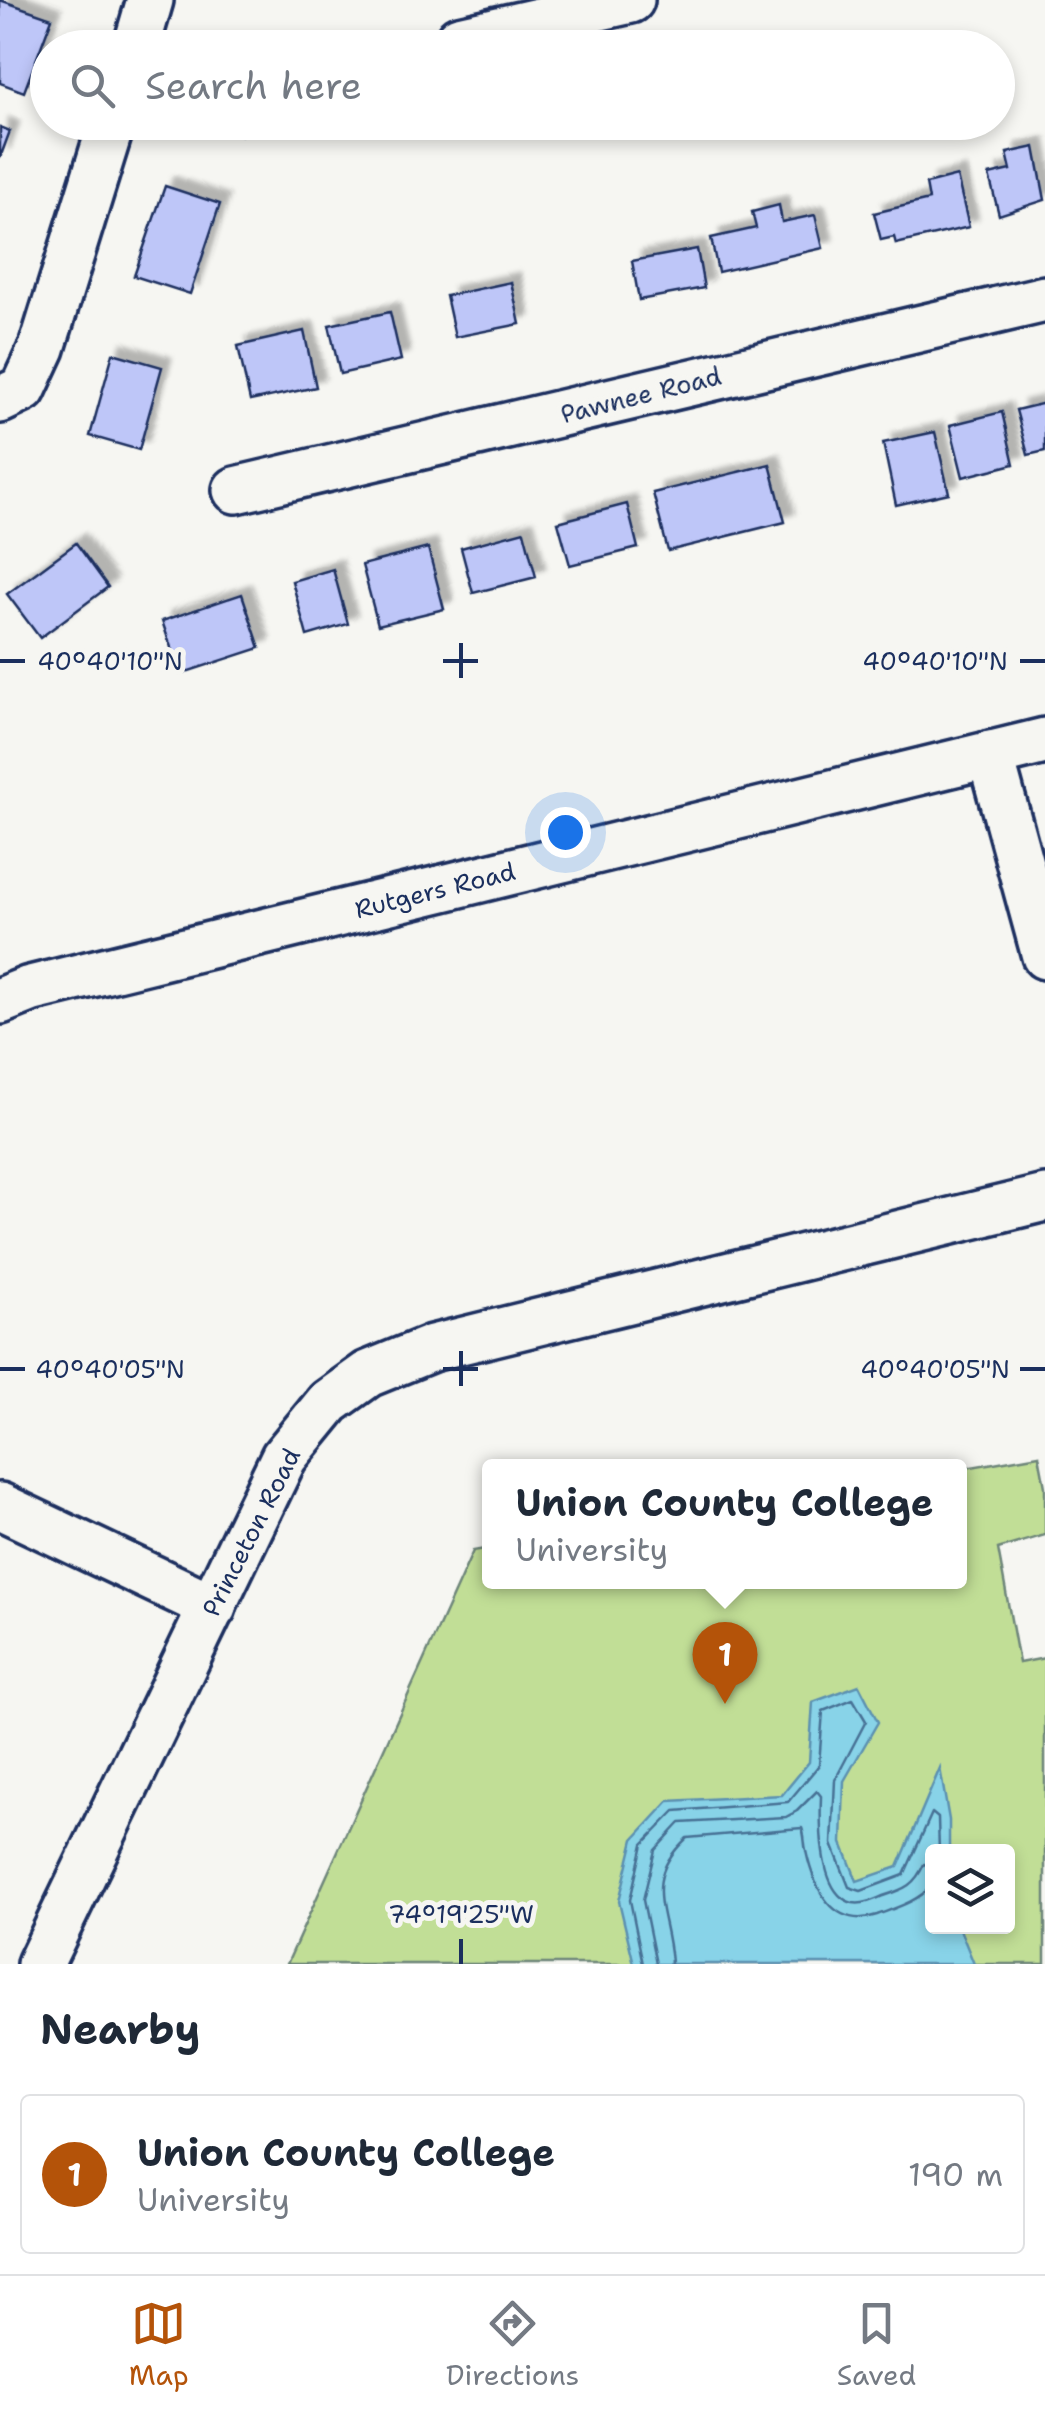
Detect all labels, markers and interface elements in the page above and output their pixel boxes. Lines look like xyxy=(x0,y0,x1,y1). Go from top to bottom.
search box xyxy=(30,30,1015,140)
icon: search xyxy=(65,58,120,113)
text: Search here xyxy=(145,60,362,111)
street label: Pawnee Road xyxy=(557,359,725,431)
text: 40°40'10"N xyxy=(37,644,183,678)
text: 40°40'10"N xyxy=(862,644,1008,678)
your location xyxy=(540,807,591,858)
street label: Rutgers Road xyxy=(351,854,519,926)
text: 40°40'05"N xyxy=(35,1352,185,1386)
text: 40°40'05"N xyxy=(860,1352,1010,1386)
street label: Princeton Road xyxy=(194,1442,308,1622)
popup xyxy=(482,1459,967,1589)
text: Union County College xyxy=(515,1477,934,1528)
text: University xyxy=(515,1528,668,1571)
pin: 1 xyxy=(692,1622,758,1704)
map controls xyxy=(925,1844,1015,1934)
button: layers xyxy=(925,1844,1015,1934)
text: 74°19'25"W xyxy=(388,1897,534,1931)
text: Nearby xyxy=(40,2001,200,2057)
text: Union County College xyxy=(137,2127,555,2178)
text: 1 xyxy=(67,2153,82,2196)
text: 190 m xyxy=(908,2153,1003,2196)
text: University xyxy=(137,2178,290,2221)
tab: Map xyxy=(129,2296,189,2394)
tab: Directions xyxy=(446,2296,579,2394)
tab: Saved xyxy=(837,2296,916,2394)

